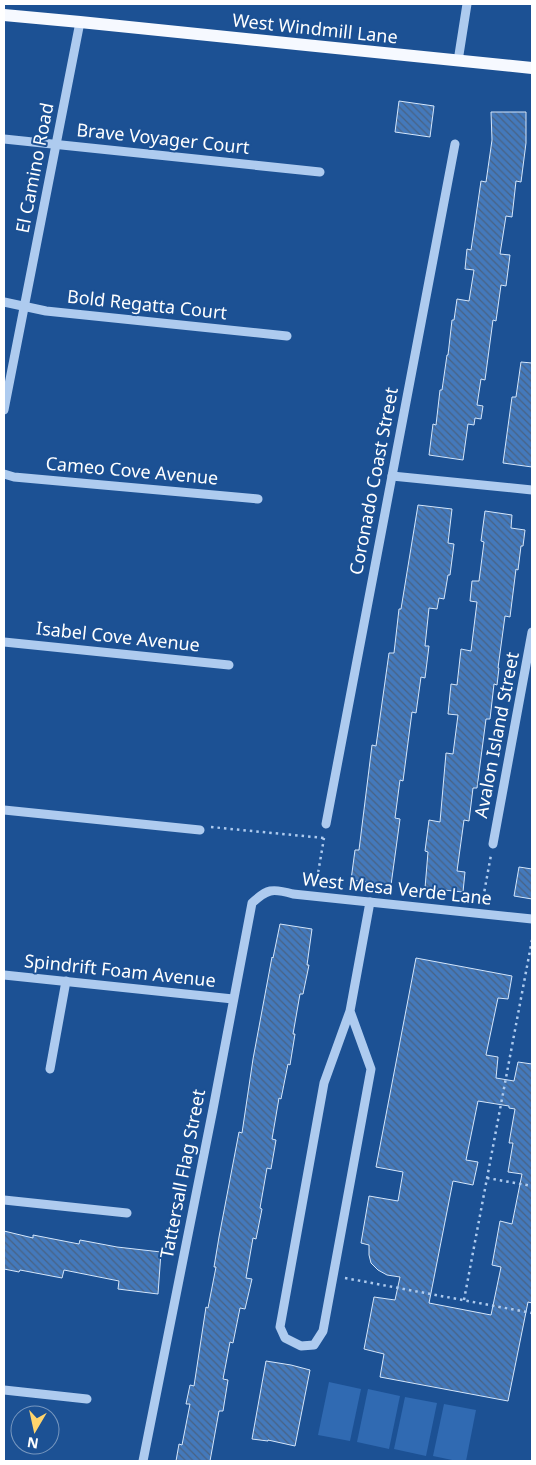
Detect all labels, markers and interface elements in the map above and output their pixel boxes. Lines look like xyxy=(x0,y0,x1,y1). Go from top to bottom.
street label: West Windmill Lane xyxy=(231,7,399,49)
street label: El Camino Road xyxy=(10,101,58,235)
street label: Brave Voyager Court xyxy=(75,117,251,159)
street label: Bold Regatta Court xyxy=(66,284,229,324)
street label: Coronado Coast Street xyxy=(343,385,403,577)
street label: Cameo Cove Avenue xyxy=(45,451,219,490)
street label: Isabel Cove Avenue xyxy=(35,615,201,657)
street label: Avalon Island Street xyxy=(468,649,524,820)
street label: West Mesa Verde Lane xyxy=(301,866,493,910)
street label: Spindrift Foam Avenue xyxy=(23,948,217,992)
street label: Tattersall Flag Street xyxy=(154,1087,210,1261)
north arrow xyxy=(10,1405,60,1455)
text: N xyxy=(26,1433,40,1454)

